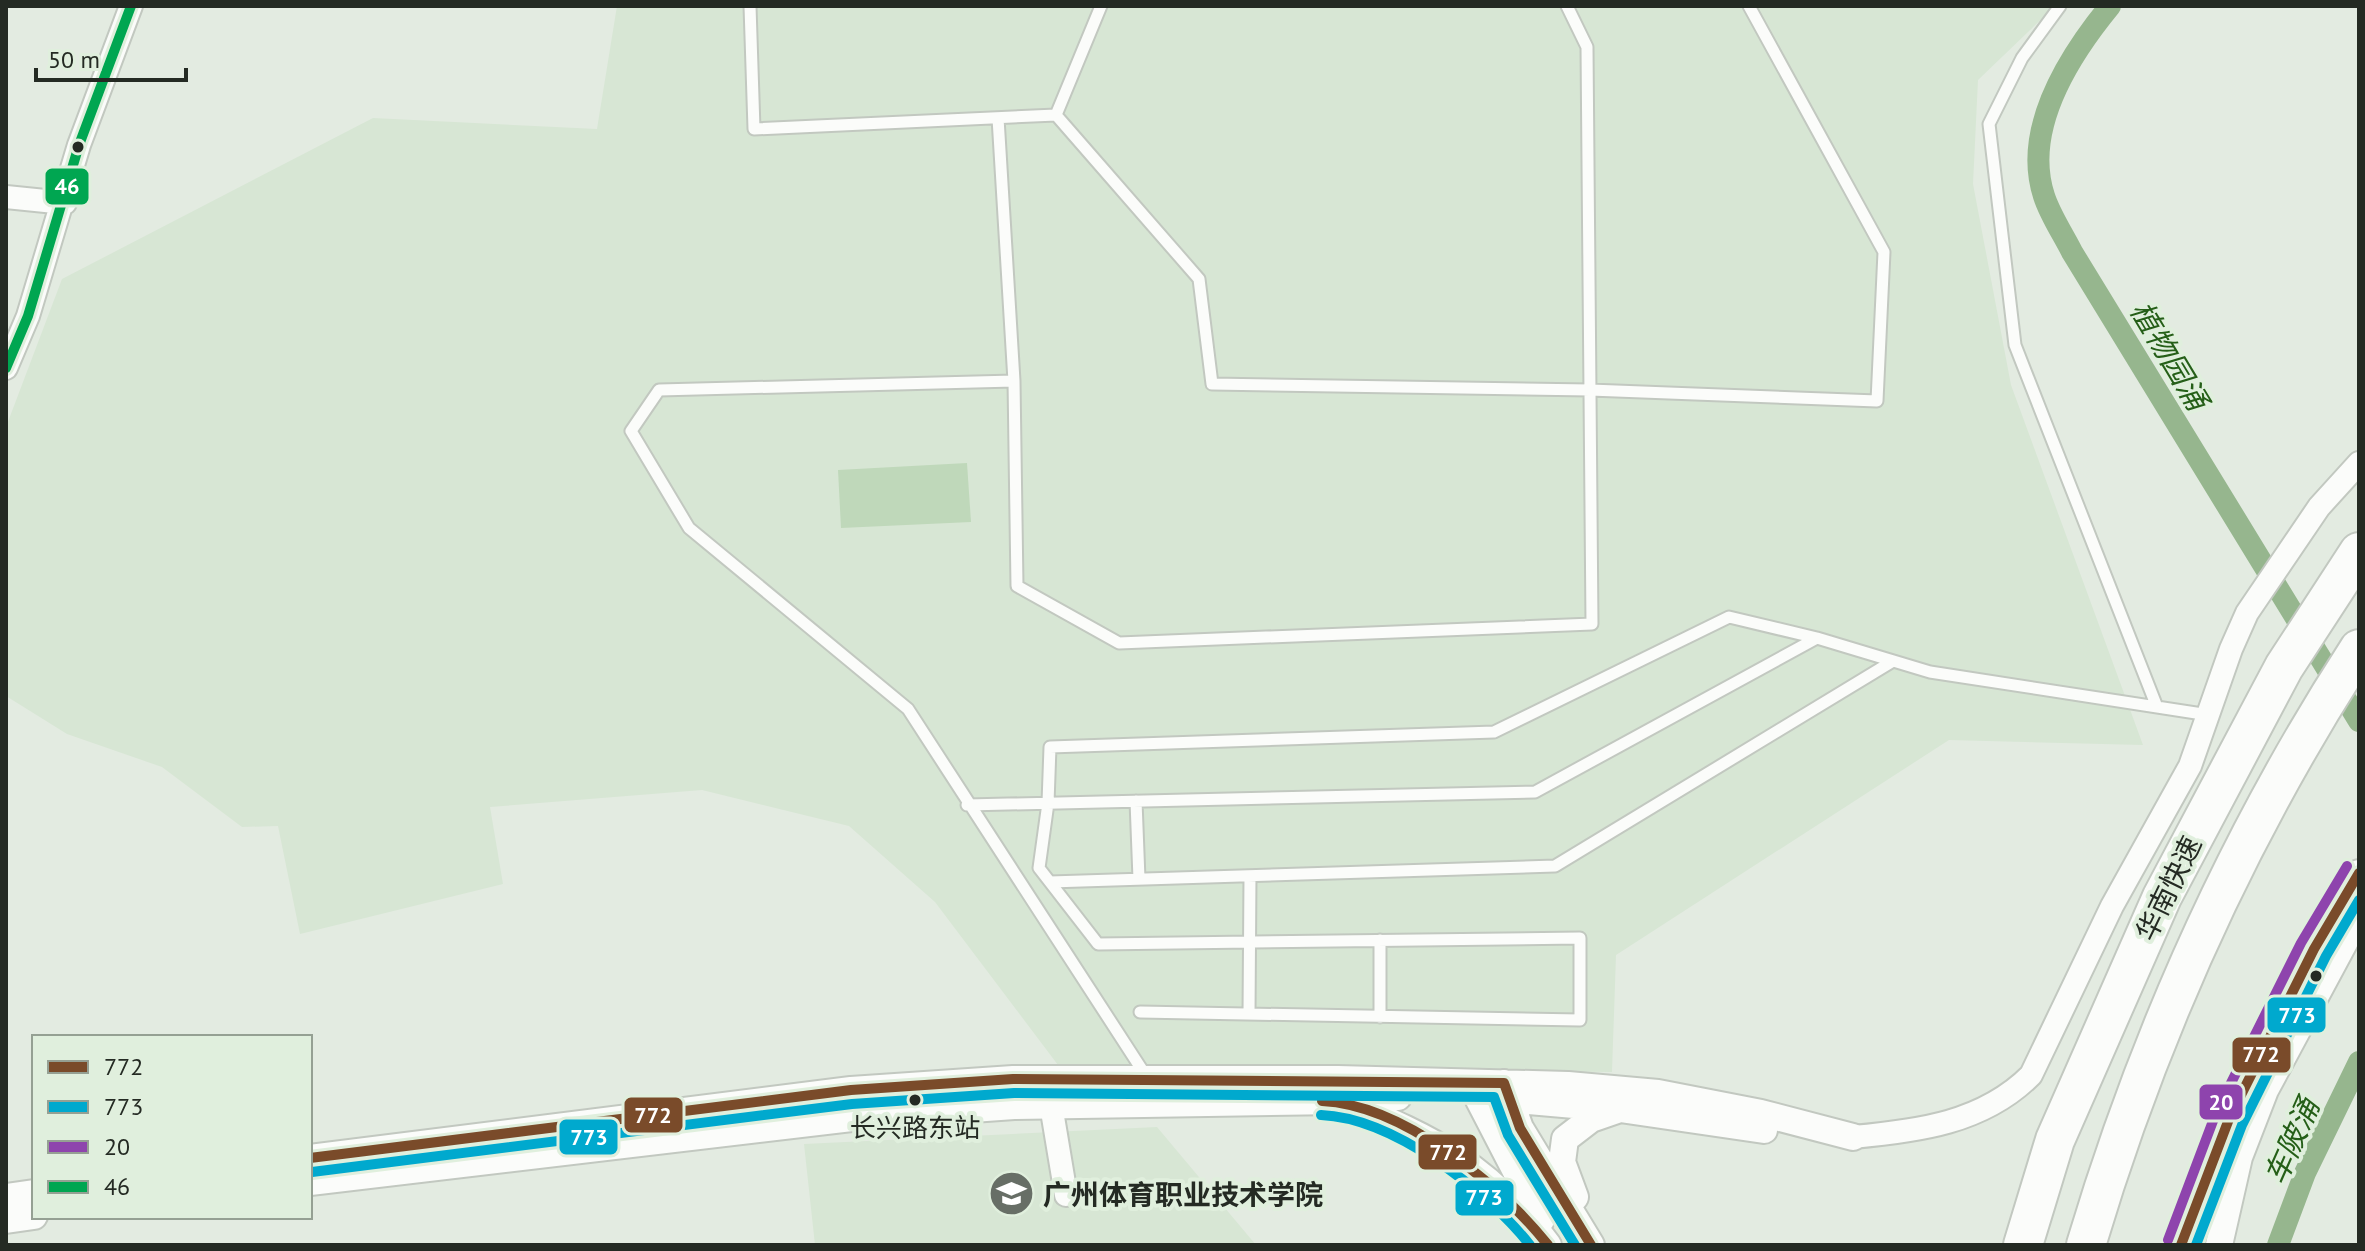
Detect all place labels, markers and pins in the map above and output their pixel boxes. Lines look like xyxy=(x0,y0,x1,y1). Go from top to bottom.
unlabelled marker xyxy=(70,139,86,155)
unlabelled marker xyxy=(2308,968,2324,984)
marker: 长兴路东站 xyxy=(907,1092,923,1108)
place label: 长兴路东站 xyxy=(850,1111,980,1144)
school or university icon: 广州体育职业技术学院 xyxy=(988,1170,1036,1218)
place label: 广州体育职业技术学院 xyxy=(1043,1176,1323,1213)

